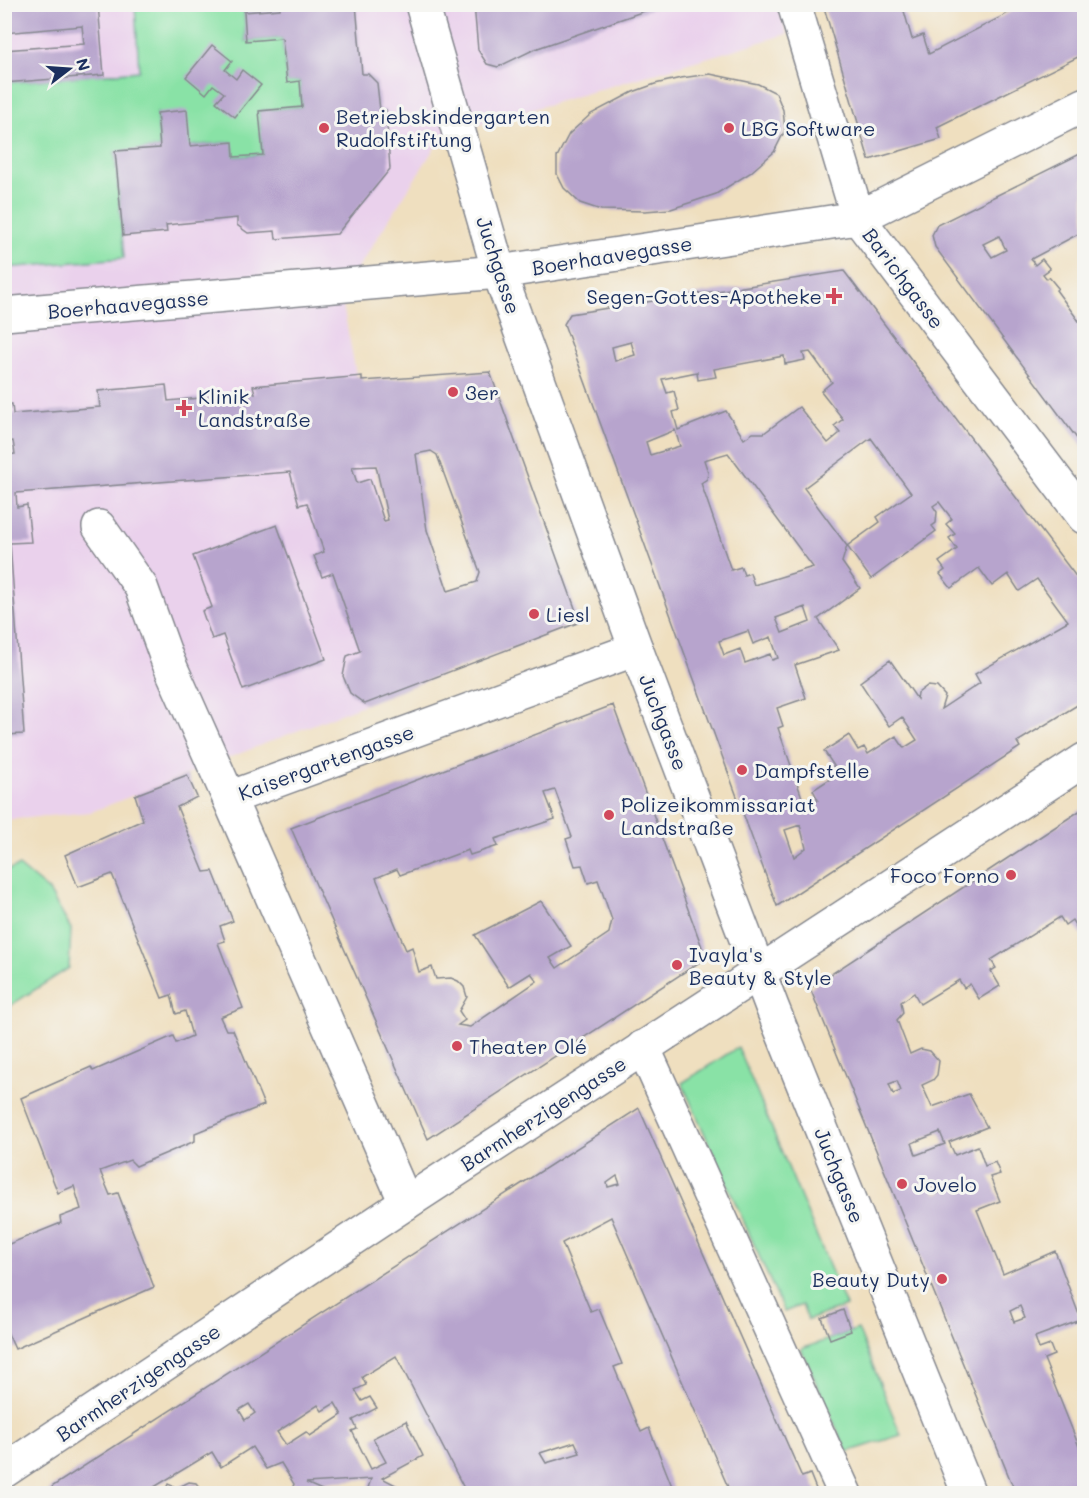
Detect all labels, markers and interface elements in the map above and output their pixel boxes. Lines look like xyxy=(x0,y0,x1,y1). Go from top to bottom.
north arrow xyxy=(39,39,99,99)
text: N xyxy=(72,56,96,73)
place label: Betriebskindergarten Rudolfstiftung xyxy=(336,103,550,152)
place label: LBG Software xyxy=(741,115,875,141)
marker: Betriebskindergarten Rudolfstiftung xyxy=(317,121,331,135)
marker: LBG Software xyxy=(722,121,736,135)
street label: Juchgasse xyxy=(471,213,527,317)
street label: Barichgasse xyxy=(858,222,950,334)
street label: Boerhaavegasse xyxy=(530,230,694,280)
place label: Segen-Gottes-Apotheke xyxy=(587,283,822,309)
street label: Boerhaavegasse xyxy=(46,284,210,324)
marker: Segen-Gottes-Apotheke xyxy=(827,289,841,303)
place label: 3er xyxy=(465,379,499,405)
place label: Klinik Landstraße xyxy=(198,383,311,432)
marker: 3er xyxy=(446,385,460,399)
marker: Klinik Landstraße xyxy=(175,399,193,417)
place label: Liesl xyxy=(546,601,590,627)
marker: Liesl xyxy=(527,607,541,621)
street label: Juchgasse xyxy=(634,670,694,774)
street label: Kaisergartengasse xyxy=(235,718,417,806)
place label: Dampfstelle xyxy=(754,757,870,783)
marker: Dampfstelle xyxy=(735,763,749,777)
place label: Polizeikommissariat Landstraße xyxy=(621,791,816,840)
marker: Polizeikommissariat Landstraße xyxy=(602,808,616,822)
place label: Foco Forno xyxy=(890,862,999,888)
marker: Foco Forno xyxy=(1004,868,1018,882)
place label: Ivayla's Beauty & Style xyxy=(689,941,832,990)
marker: Ivayla's Beauty & Style xyxy=(670,958,684,972)
place label: Theater Olé xyxy=(469,1033,587,1059)
marker: Theater Olé xyxy=(450,1039,464,1053)
street label: Barmherzigengasse xyxy=(455,1050,631,1176)
street label: Juchgasse xyxy=(809,1123,871,1227)
place label: Jovelo xyxy=(914,1171,977,1197)
marker: Jovelo xyxy=(895,1177,909,1191)
place label: Beauty Duty xyxy=(812,1266,930,1292)
marker: Beauty Duty xyxy=(935,1272,949,1286)
street label: Barmherzigengasse xyxy=(51,1317,225,1447)

